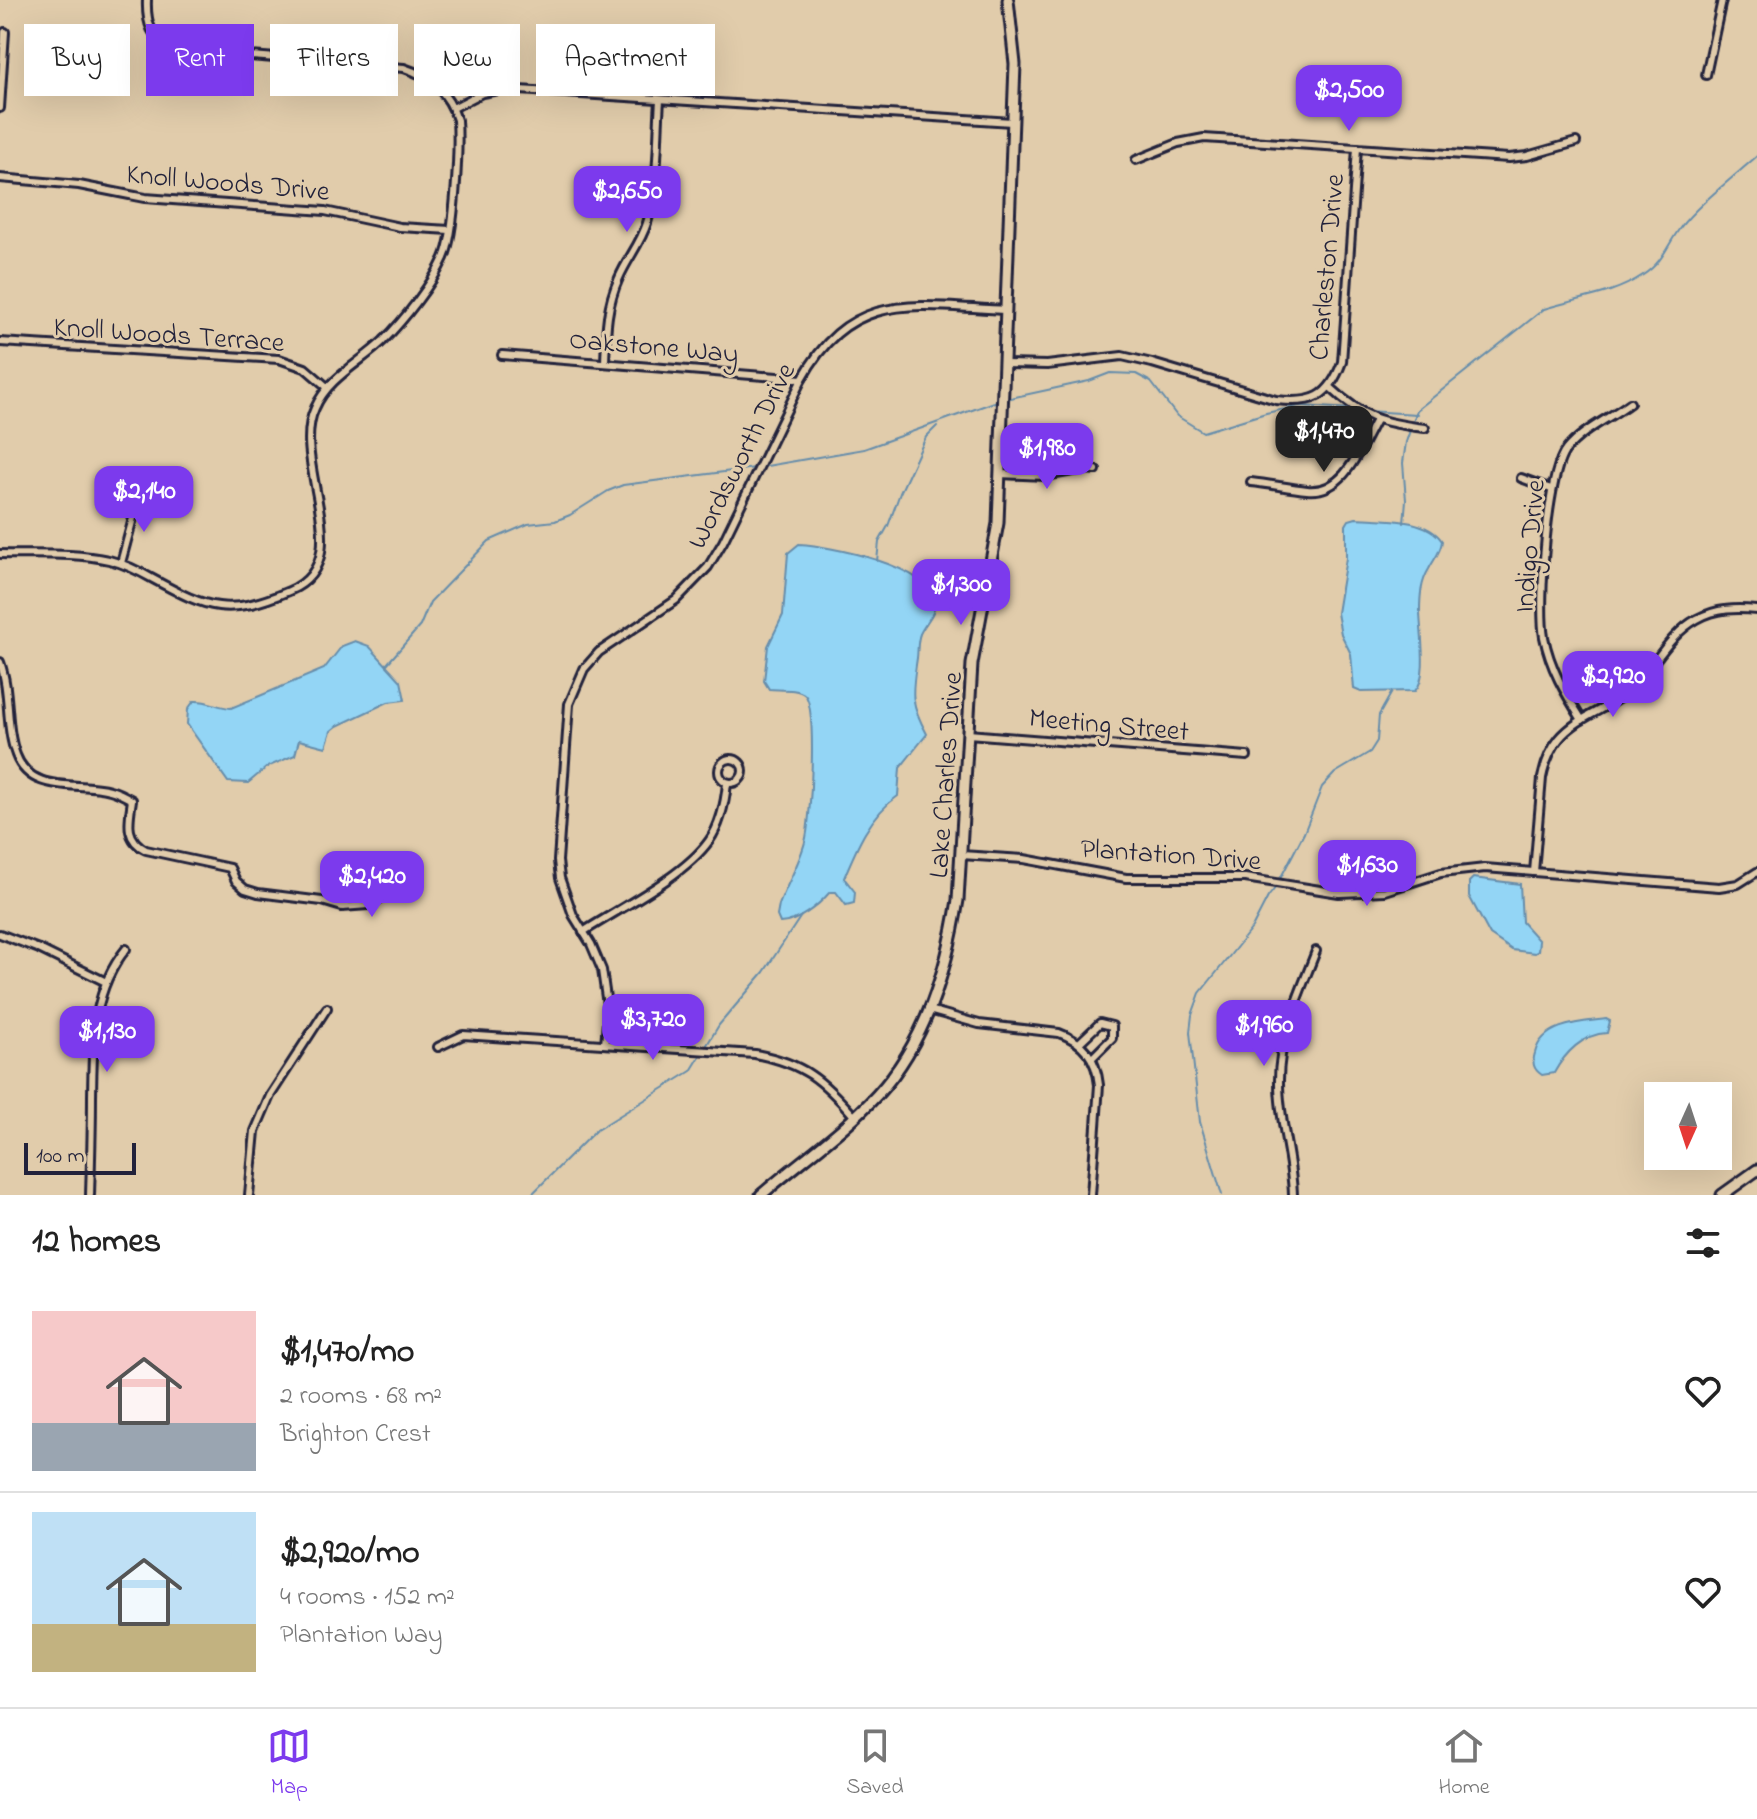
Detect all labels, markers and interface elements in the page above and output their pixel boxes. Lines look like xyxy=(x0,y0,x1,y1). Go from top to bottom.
chip: Buy xyxy=(24,24,130,96)
chip: Rent xyxy=(146,24,254,96)
chip: Filters xyxy=(270,24,398,96)
chip: New xyxy=(414,24,520,96)
chip: Apartment xyxy=(536,24,715,96)
pin: $2,500 xyxy=(1284,65,1414,133)
text: $2,500 xyxy=(1314,72,1384,110)
street label: Knoll Woods Drive xyxy=(124,155,331,214)
pin: $2,650 xyxy=(562,166,692,234)
street label: Charleston Drive xyxy=(1300,172,1357,362)
text: $2,650 xyxy=(592,173,662,211)
street label: Knoll Woods Terrace xyxy=(52,308,286,365)
street label: Oakstone Way xyxy=(567,321,740,376)
street label: Wordsworth Drive xyxy=(678,356,808,557)
pin: $1,470 xyxy=(1259,406,1389,474)
text: $1,470 xyxy=(1293,413,1355,451)
pin: $1,980 xyxy=(982,423,1112,491)
text: $1,980 xyxy=(1018,430,1076,468)
pin: $2,140 xyxy=(79,466,209,534)
text: $2,140 xyxy=(112,473,176,511)
street label: Indigo Drive xyxy=(1505,477,1558,615)
pin: $1,300 xyxy=(896,559,1026,627)
text: $1,300 xyxy=(930,566,992,604)
pin: $2,920 xyxy=(1548,651,1678,719)
text: $2,920 xyxy=(1580,658,1646,696)
street label: Lake Charles Drive xyxy=(920,670,975,880)
street label: Meeting Street xyxy=(1027,699,1190,754)
street label: Plantation Drive xyxy=(1079,830,1263,883)
pin: $1,630 xyxy=(1302,840,1432,908)
text: $1,630 xyxy=(1336,847,1398,885)
pin: $2,420 xyxy=(307,851,437,919)
text: $2,420 xyxy=(338,858,406,896)
pin: $3,720 xyxy=(588,994,718,1062)
pin: $1,960 xyxy=(1199,1000,1329,1068)
text: $3,720 xyxy=(620,1001,686,1039)
pin: $1,130 xyxy=(42,1006,172,1074)
text: $1,960 xyxy=(1235,1007,1293,1045)
text: $1,130 xyxy=(78,1013,136,1051)
north arrow xyxy=(1644,1082,1732,1170)
map controls xyxy=(1644,1082,1732,1170)
scale bar xyxy=(24,1139,136,1175)
text: 100 m xyxy=(36,1141,85,1173)
text: 12 homes xyxy=(32,1218,161,1268)
icon: filters xyxy=(1681,1221,1725,1265)
text: $1,470/mo xyxy=(280,1328,415,1378)
icon: home xyxy=(96,1343,192,1439)
icon: heart xyxy=(1681,1369,1725,1413)
text: 2 rooms · 68 m² xyxy=(280,1378,442,1416)
text: Brighton Crest xyxy=(280,1416,431,1454)
text: $2,920/mo xyxy=(280,1529,420,1579)
icon: home xyxy=(96,1544,192,1640)
icon: heart xyxy=(1681,1570,1725,1614)
text: 4 rooms · 152 m² xyxy=(280,1579,455,1617)
text: Plantation Way xyxy=(280,1617,442,1655)
tab: Map xyxy=(267,1724,311,1804)
tab: Saved xyxy=(846,1724,904,1804)
tab: Home xyxy=(1438,1724,1490,1804)

